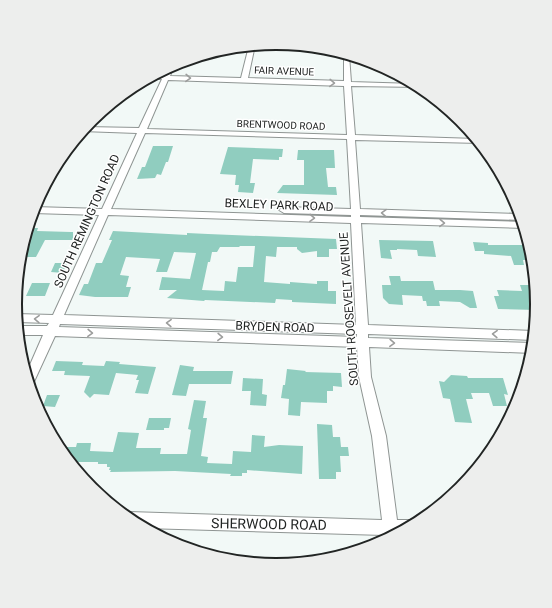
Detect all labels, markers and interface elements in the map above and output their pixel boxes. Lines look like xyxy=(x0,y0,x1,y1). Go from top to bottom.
street label: FAIR AVENUE xyxy=(254,64,315,78)
one-way arrow xyxy=(185,74,191,83)
one-way arrow xyxy=(329,79,335,87)
street label: BRENTWOOD ROAD xyxy=(236,118,326,132)
street label: SOUTH REMINGTON ROAD xyxy=(51,152,123,290)
street label: BEXLEY PARK ROAD xyxy=(224,196,334,214)
one-way arrow xyxy=(381,209,387,217)
one-way arrow xyxy=(309,214,315,223)
one-way arrow xyxy=(439,218,445,227)
street label: SOUTH ROOSEVELT AVENUE xyxy=(337,232,361,386)
one-way arrow xyxy=(34,314,40,323)
one-way arrow xyxy=(166,319,172,327)
street label: BRYDEN ROAD xyxy=(235,319,315,335)
one-way arrow xyxy=(87,328,93,337)
one-way arrow xyxy=(492,330,498,338)
one-way arrow xyxy=(217,333,223,341)
one-way arrow xyxy=(389,339,395,347)
street label: SHERWOOD ROAD xyxy=(211,515,327,533)

